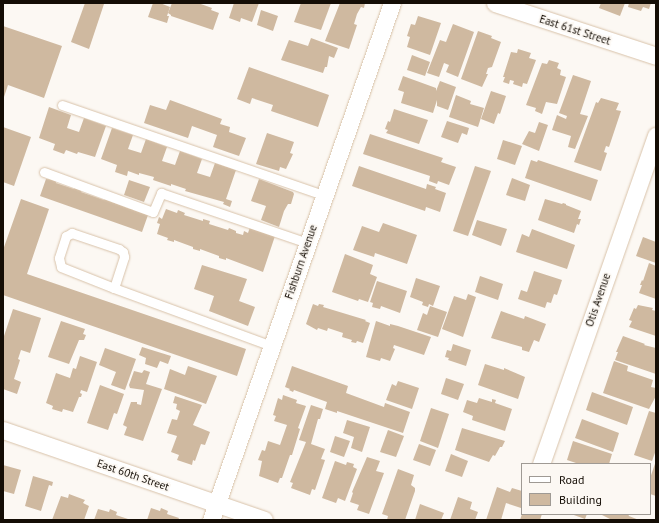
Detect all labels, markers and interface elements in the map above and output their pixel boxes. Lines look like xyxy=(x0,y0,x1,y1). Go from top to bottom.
street label: East 61st Street xyxy=(538,12,612,48)
street label: Fishburn Avenue xyxy=(282,223,320,301)
street label: Otis Avenue xyxy=(583,271,613,329)
street label: East 60th Street xyxy=(95,456,171,494)
legend xyxy=(521,463,651,515)
text: Road xyxy=(559,472,584,487)
text: Building xyxy=(559,492,602,507)

